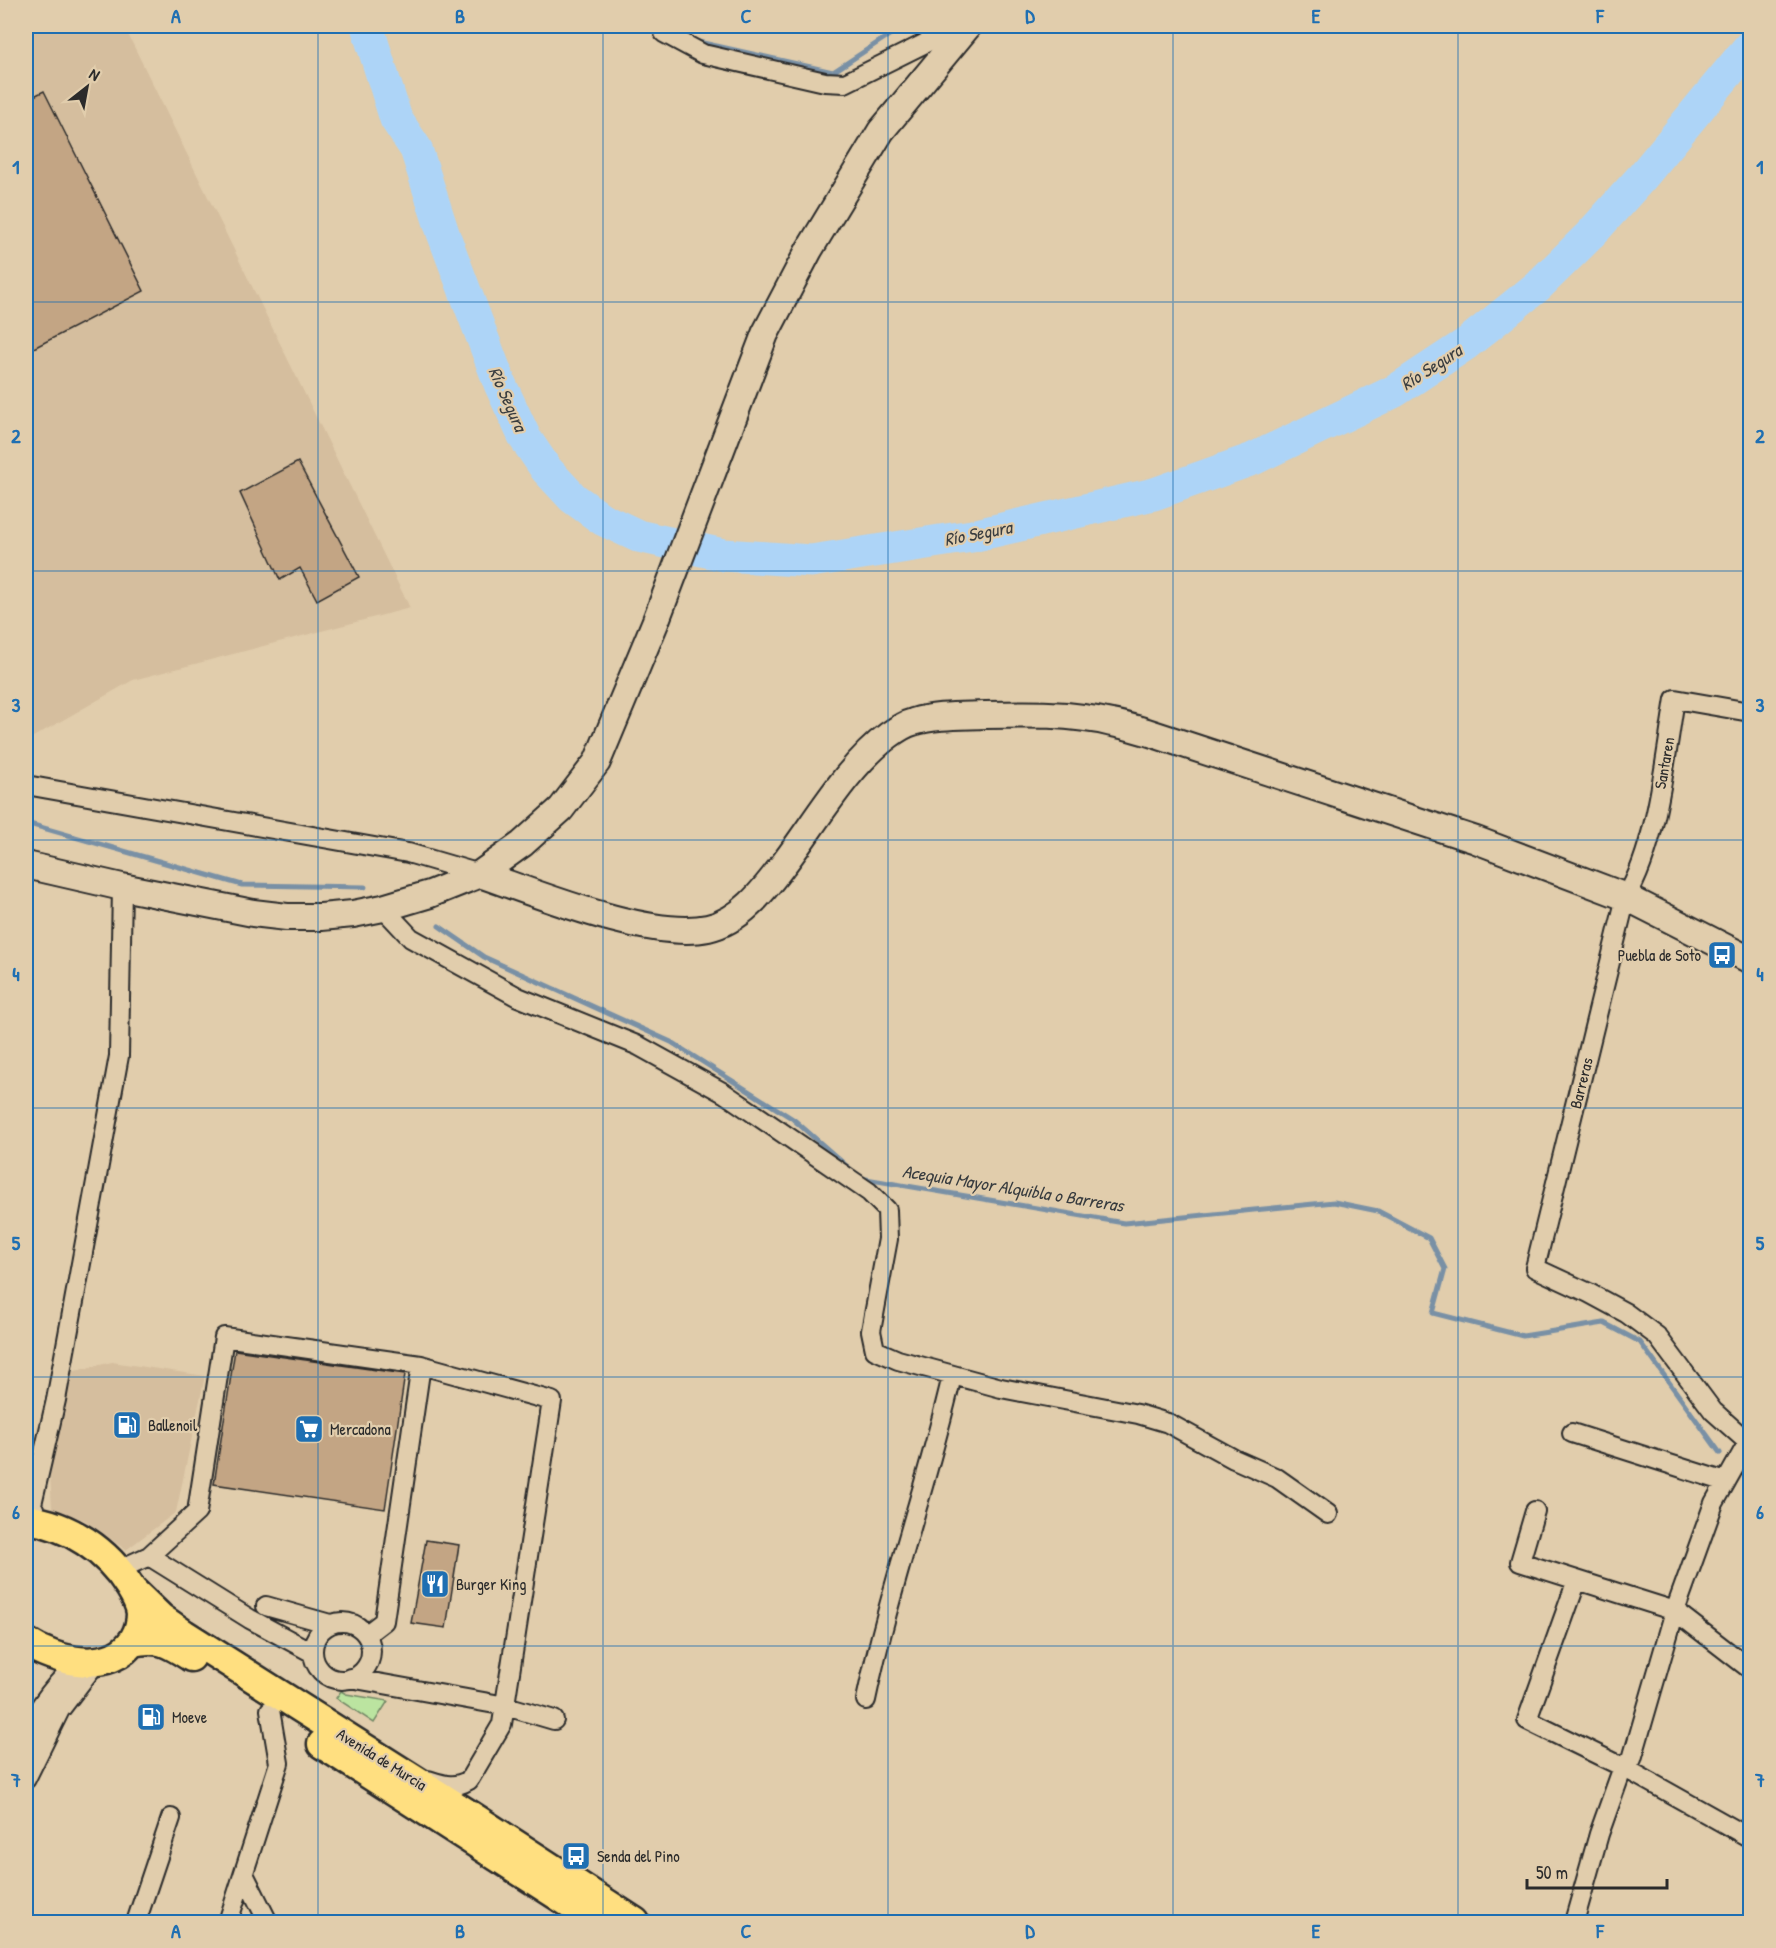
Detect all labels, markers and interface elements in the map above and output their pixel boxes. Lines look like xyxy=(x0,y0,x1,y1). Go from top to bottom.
text: A xyxy=(171,2,181,29)
text: B xyxy=(455,2,465,29)
text: C xyxy=(741,2,752,29)
text: D xyxy=(1025,2,1035,29)
text: E xyxy=(1312,2,1321,29)
text: F xyxy=(1595,2,1605,29)
north arrow xyxy=(57,57,117,117)
text: N xyxy=(85,63,104,86)
text: 1 xyxy=(12,153,20,180)
text: 1 xyxy=(1756,153,1764,180)
water label: Río Segura xyxy=(1396,337,1468,396)
water label: Río Segura xyxy=(483,363,534,437)
text: 2 xyxy=(11,422,21,449)
text: 2 xyxy=(1755,422,1765,449)
water label: Río Segura xyxy=(942,514,1016,552)
text: 3 xyxy=(12,691,21,718)
text: 3 xyxy=(1756,691,1765,718)
street label: Santaren xyxy=(1649,735,1679,791)
bus stop icon: Puebla de Soto xyxy=(1706,939,1738,971)
place label: Puebla de Soto xyxy=(1618,944,1702,966)
text: 4 xyxy=(12,960,20,987)
text: 4 xyxy=(1756,960,1764,987)
street label: Barreras xyxy=(1564,1055,1598,1111)
water label: Acequia Mayor Alquibla o Barreras xyxy=(901,1158,1127,1218)
text: 5 xyxy=(12,1229,21,1256)
text: 5 xyxy=(1756,1229,1765,1256)
fuel station icon: Ballenoil xyxy=(111,1409,143,1441)
supermarket icon: Mercadona xyxy=(293,1413,325,1445)
place label: Ballenoil xyxy=(148,1414,198,1436)
place label: Mercadona xyxy=(330,1418,391,1440)
text: 6 xyxy=(12,1498,20,1525)
text: 6 xyxy=(1756,1498,1764,1525)
restaurant icon: Burger King xyxy=(419,1568,451,1600)
place label: Burger King xyxy=(456,1573,526,1595)
fuel station icon: Moeve xyxy=(135,1701,167,1733)
place label: Moeve xyxy=(172,1706,208,1728)
street label: Avenida de Murcia xyxy=(333,1723,431,1795)
text: 7 xyxy=(10,1766,21,1793)
text: 7 xyxy=(1754,1766,1765,1793)
bus stop icon: Senda del Pino xyxy=(560,1840,592,1872)
place label: Senda del Pino xyxy=(597,1845,680,1867)
scale bar xyxy=(1527,1852,1666,1890)
text: 50 m xyxy=(1536,1860,1568,1885)
text: A xyxy=(171,1917,181,1944)
text: B xyxy=(455,1917,465,1944)
text: C xyxy=(741,1917,752,1944)
text: D xyxy=(1025,1917,1035,1944)
text: E xyxy=(1312,1917,1321,1944)
text: F xyxy=(1595,1917,1605,1944)

